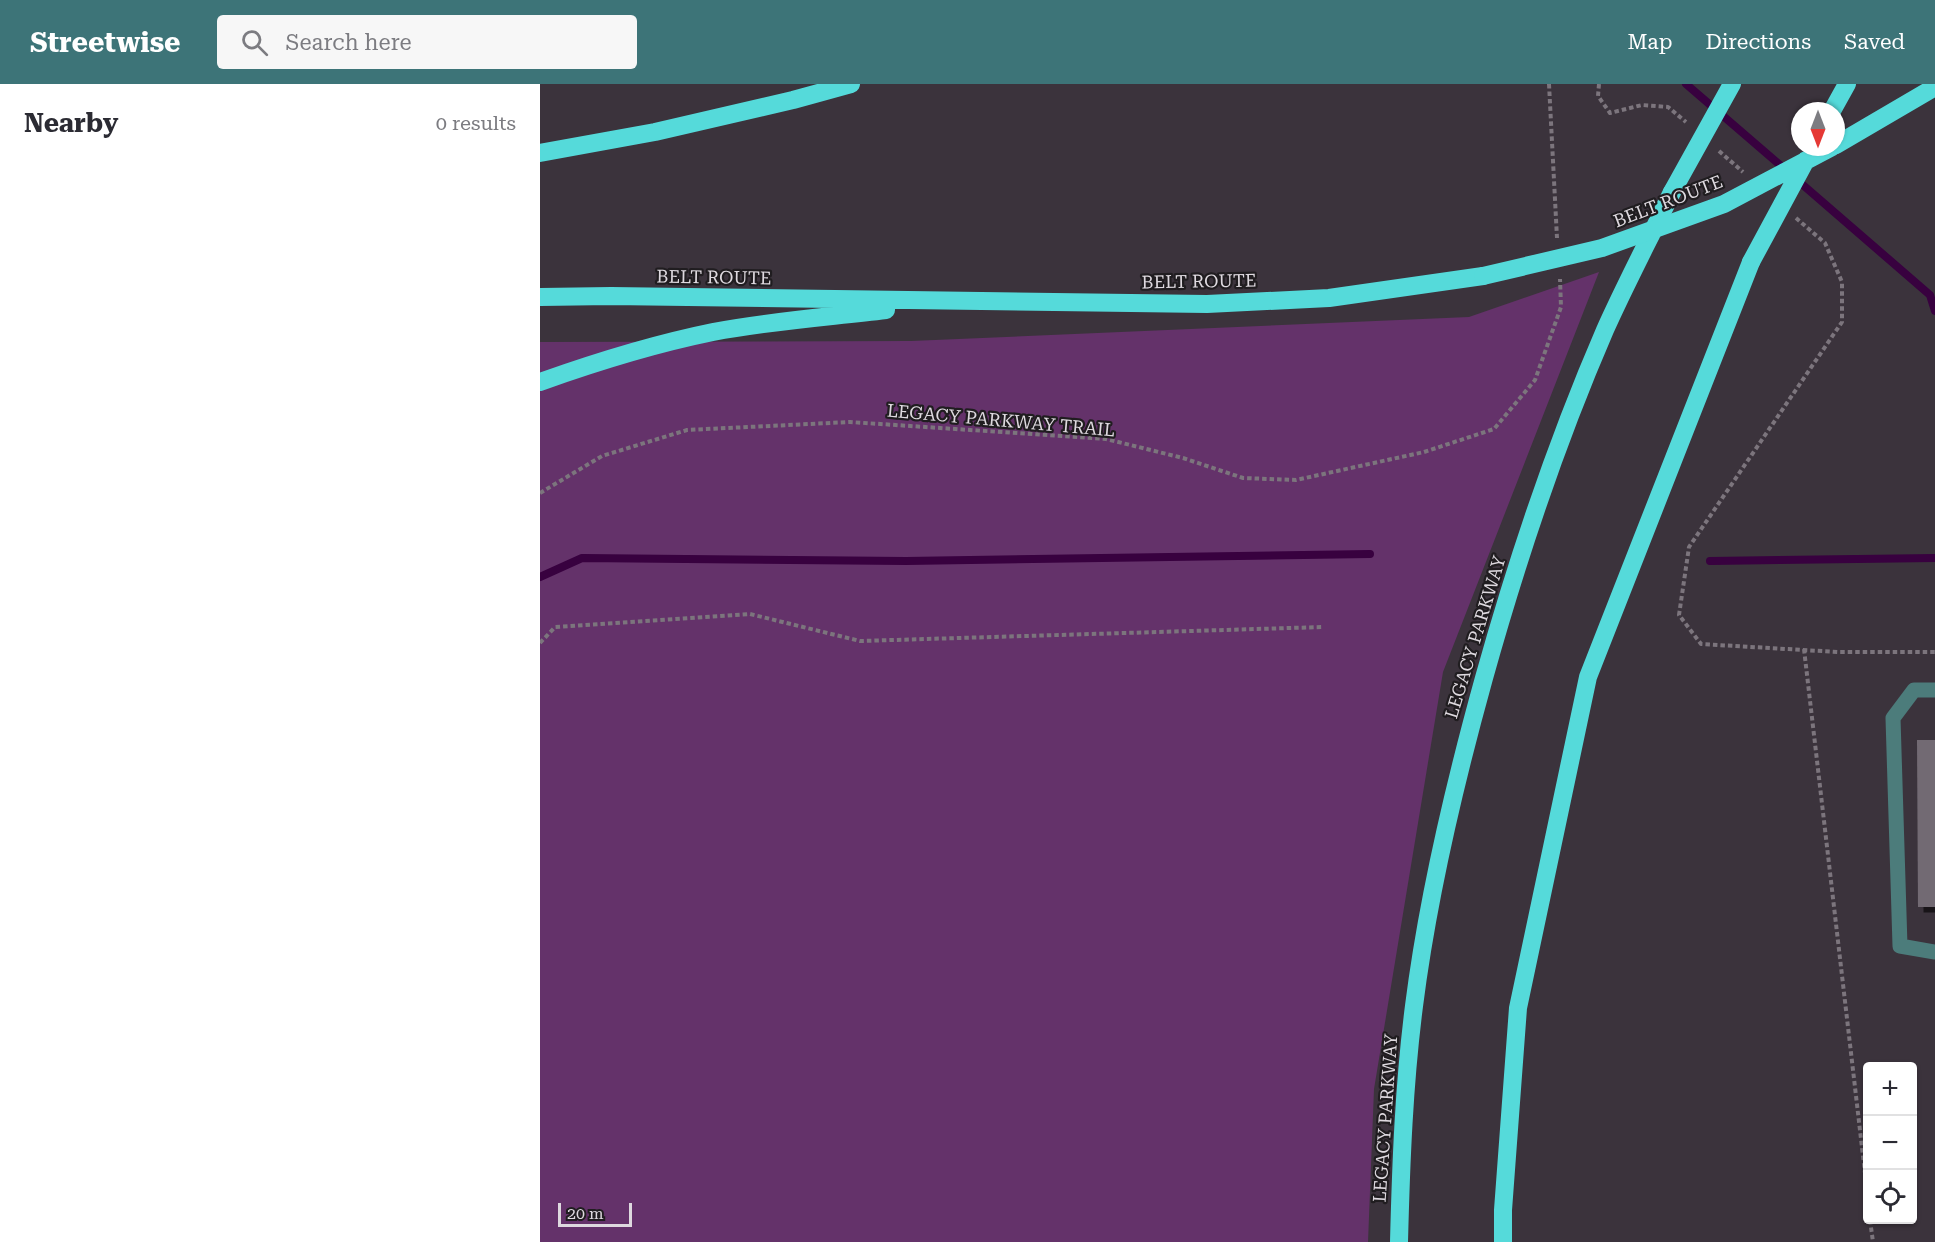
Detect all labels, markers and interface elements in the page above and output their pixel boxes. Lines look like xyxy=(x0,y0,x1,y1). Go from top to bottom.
search box xyxy=(217,15,637,69)
text: Streetwise xyxy=(30,26,181,59)
icon: search xyxy=(238,26,271,59)
text: Search here xyxy=(286,30,412,55)
text: Map xyxy=(1628,30,1672,54)
text: Directions xyxy=(1705,30,1811,54)
text: Saved xyxy=(1844,30,1905,54)
north arrow xyxy=(1791,102,1845,156)
text: Nearby xyxy=(24,108,118,138)
text: 0 results xyxy=(436,111,516,135)
street label: BELT ROUTE xyxy=(1611,171,1725,231)
street label: BELT ROUTE xyxy=(656,265,772,289)
street label: BELT ROUTE xyxy=(1141,269,1257,293)
street label: LEGACY PARKWAY TRAIL xyxy=(886,400,1116,440)
street label: LEGACY PARKWAY xyxy=(1440,552,1510,721)
street label: LEGACY PARKWAY xyxy=(1369,1032,1401,1203)
map controls xyxy=(1863,1062,1917,1224)
button: + xyxy=(1863,1062,1917,1116)
button: − xyxy=(1863,1116,1917,1170)
button: locate xyxy=(1863,1170,1917,1224)
scale bar xyxy=(558,1200,632,1228)
text: 20 m xyxy=(567,1204,604,1223)

